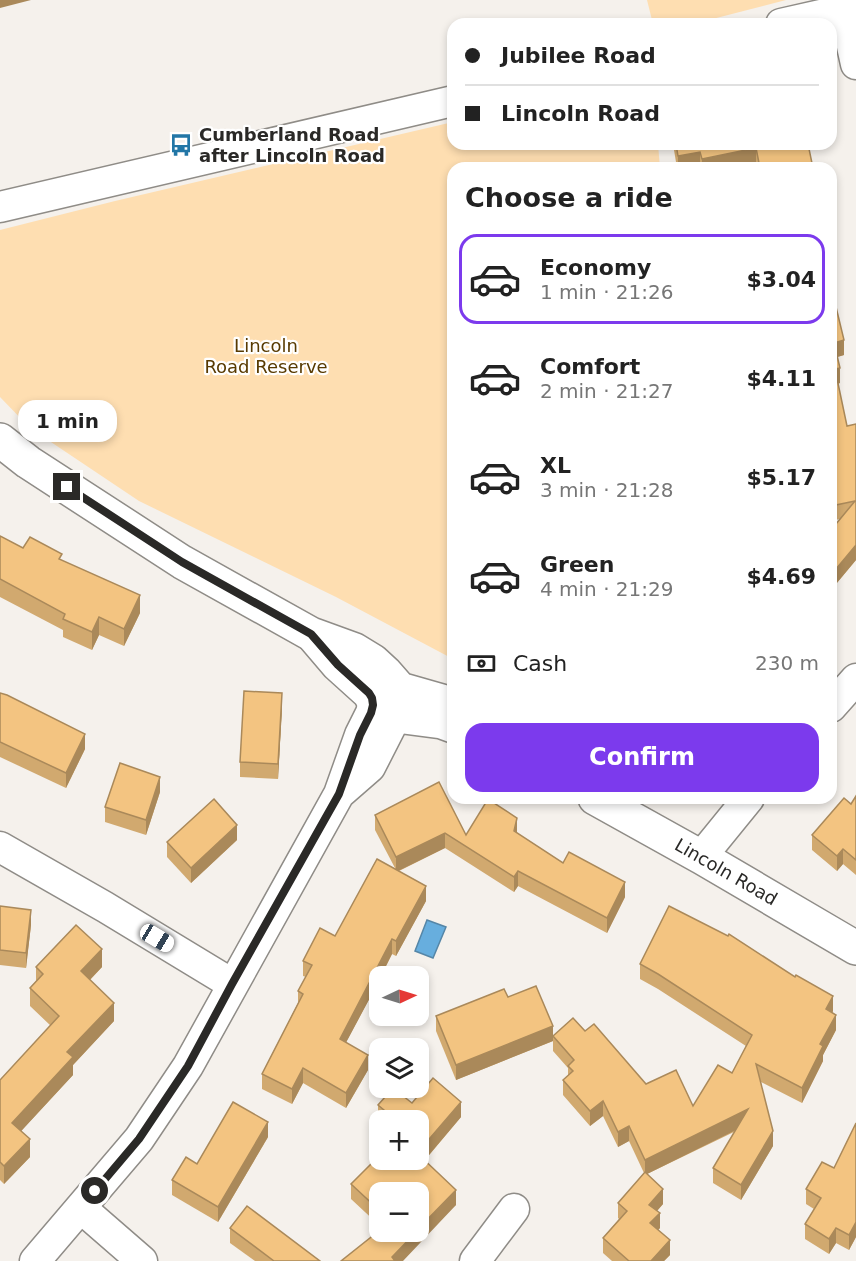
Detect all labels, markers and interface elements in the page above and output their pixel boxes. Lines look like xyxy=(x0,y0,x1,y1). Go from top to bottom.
text: Jubilee Road xyxy=(501,43,656,68)
text: Lincoln Road xyxy=(501,101,660,126)
place label: Cumberland Road after Lincoln Road xyxy=(199,124,385,166)
bus stop icon: Cumberland Road after Lincoln Road xyxy=(168,132,194,158)
text: Choose a ride xyxy=(465,182,673,213)
icon: car xyxy=(468,252,522,306)
text: Economy xyxy=(540,255,651,280)
text: $3.04 xyxy=(746,267,816,292)
text: 1 min · 21:26 xyxy=(540,280,674,304)
park label: Lincoln Road Reserve xyxy=(204,335,328,377)
icon: car xyxy=(468,351,522,405)
text: Comfort xyxy=(540,354,640,379)
text: $4.11 xyxy=(746,366,816,391)
text: 2 min · 21:27 xyxy=(540,379,674,403)
callout: 1 min xyxy=(17,400,116,442)
text: 1 min xyxy=(36,409,99,433)
icon: car xyxy=(468,450,522,504)
text: XL xyxy=(540,453,571,478)
text: $5.17 xyxy=(746,465,816,490)
route end xyxy=(53,473,80,500)
text: 3 min · 21:28 xyxy=(540,478,674,502)
icon: car xyxy=(468,549,522,603)
text: Green xyxy=(540,552,614,577)
text: $4.69 xyxy=(746,564,816,589)
text: 4 min · 21:29 xyxy=(540,577,674,601)
icon: cash xyxy=(465,647,498,680)
text: Cash xyxy=(513,651,567,676)
text: 230 m xyxy=(755,651,819,675)
button: Confirm xyxy=(465,723,819,792)
street label: Lincoln Road xyxy=(671,834,781,909)
car xyxy=(137,921,177,955)
north arrow xyxy=(369,966,429,1026)
map controls xyxy=(369,966,429,1242)
button: layers xyxy=(369,1038,429,1098)
button: + xyxy=(369,1110,429,1170)
route start xyxy=(81,1177,108,1204)
button: − xyxy=(369,1182,429,1242)

